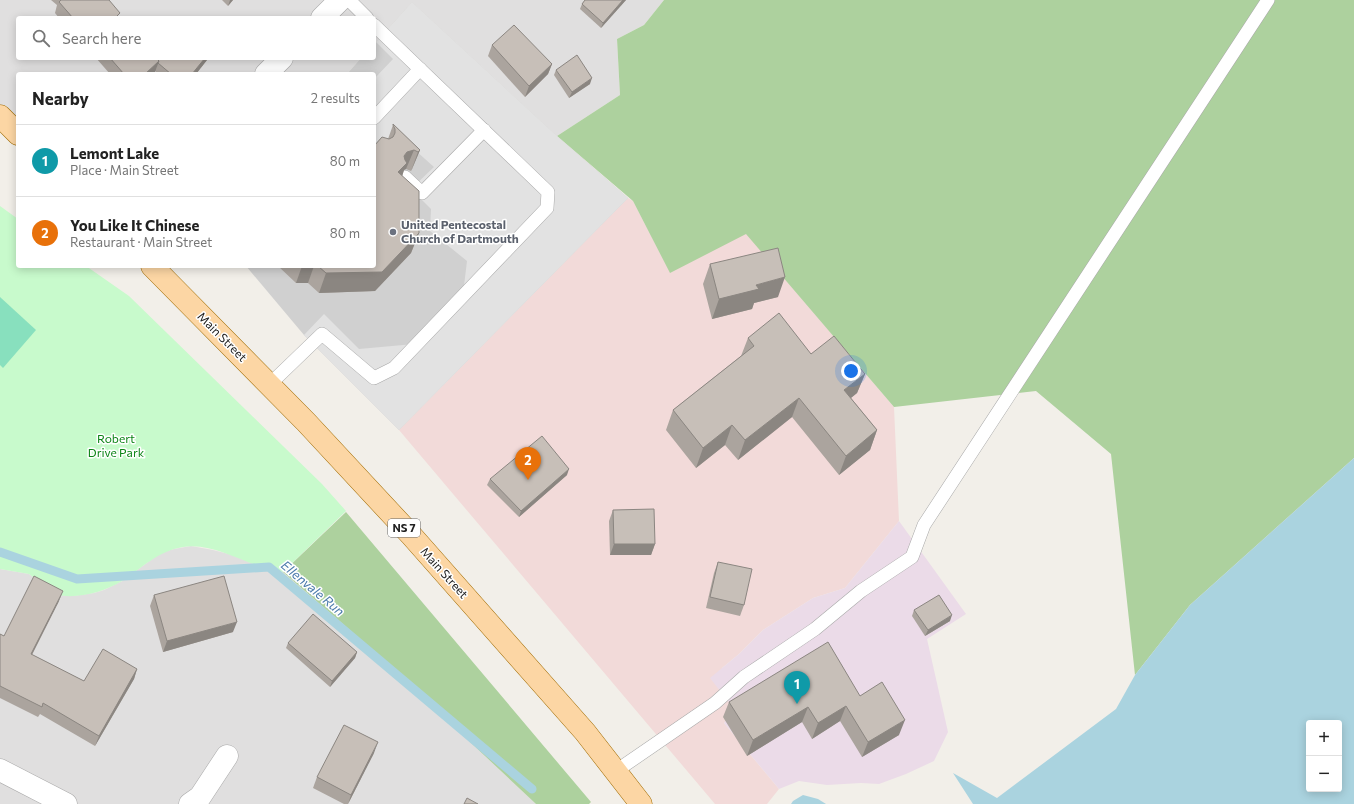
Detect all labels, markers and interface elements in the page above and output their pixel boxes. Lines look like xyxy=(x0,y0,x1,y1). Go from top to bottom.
search box xyxy=(16,16,376,60)
icon: search xyxy=(30,27,52,49)
text: Search here xyxy=(62,29,141,47)
text: Nearby xyxy=(32,88,89,109)
text: 2 results xyxy=(311,90,360,106)
text: Lemont Lake xyxy=(70,144,159,162)
text: 1 xyxy=(42,153,48,169)
text: 80 m xyxy=(330,153,360,169)
text: Place · Main Street xyxy=(70,162,179,178)
text: You Like It Chinese xyxy=(70,216,200,234)
place label: United Pentecostal Church of Dartmouth xyxy=(401,217,519,245)
text: 2 xyxy=(41,225,49,241)
text: 80 m xyxy=(330,225,360,241)
marker: United Pentecostal Church of Dartmouth xyxy=(388,227,398,237)
text: Restaurant · Main Street xyxy=(70,234,212,250)
street label: Main Street xyxy=(195,309,250,364)
your location xyxy=(841,361,861,381)
park label: Robert Drive Park xyxy=(88,431,145,459)
pin: 2 xyxy=(515,447,541,480)
road number: NS 7 xyxy=(388,519,420,537)
street label: Main Street xyxy=(418,544,471,601)
water label: Ellenvale Run xyxy=(278,557,348,619)
pin: 1 xyxy=(784,671,810,704)
map controls xyxy=(1306,720,1342,792)
button: + xyxy=(1306,720,1342,756)
button: − xyxy=(1306,756,1342,792)

